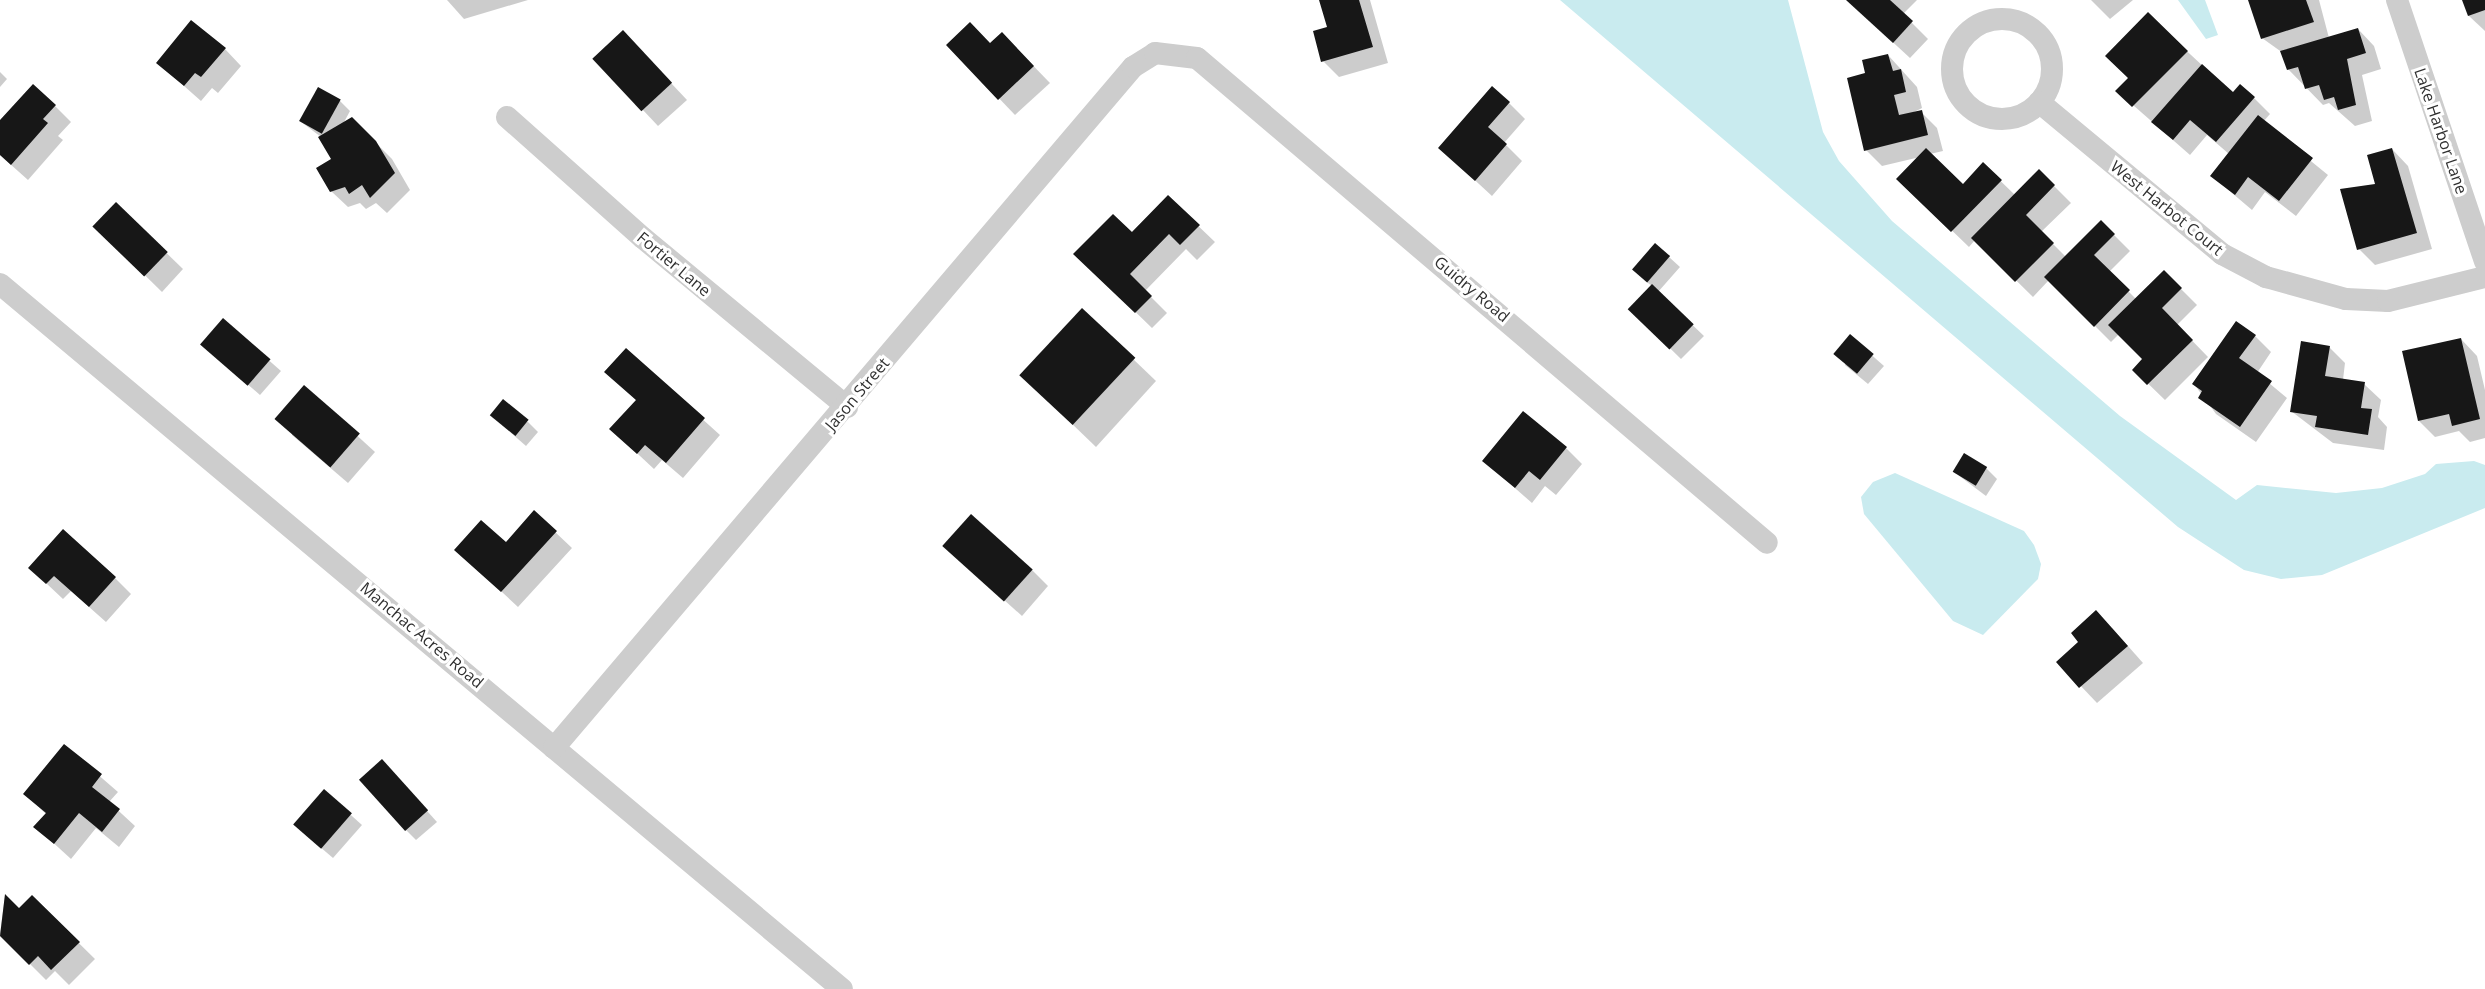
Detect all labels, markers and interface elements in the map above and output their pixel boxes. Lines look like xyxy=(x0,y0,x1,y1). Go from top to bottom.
street label: Lake Harbor Lane xyxy=(2410,65,2472,197)
street label: West Harbot Court xyxy=(2107,157,2227,259)
street label: Fortier Lane xyxy=(633,228,715,300)
street label: Guidry Road xyxy=(1431,252,1513,326)
street label: Jason Street xyxy=(821,354,893,434)
street label: Manchac Acres Road xyxy=(357,578,487,692)

